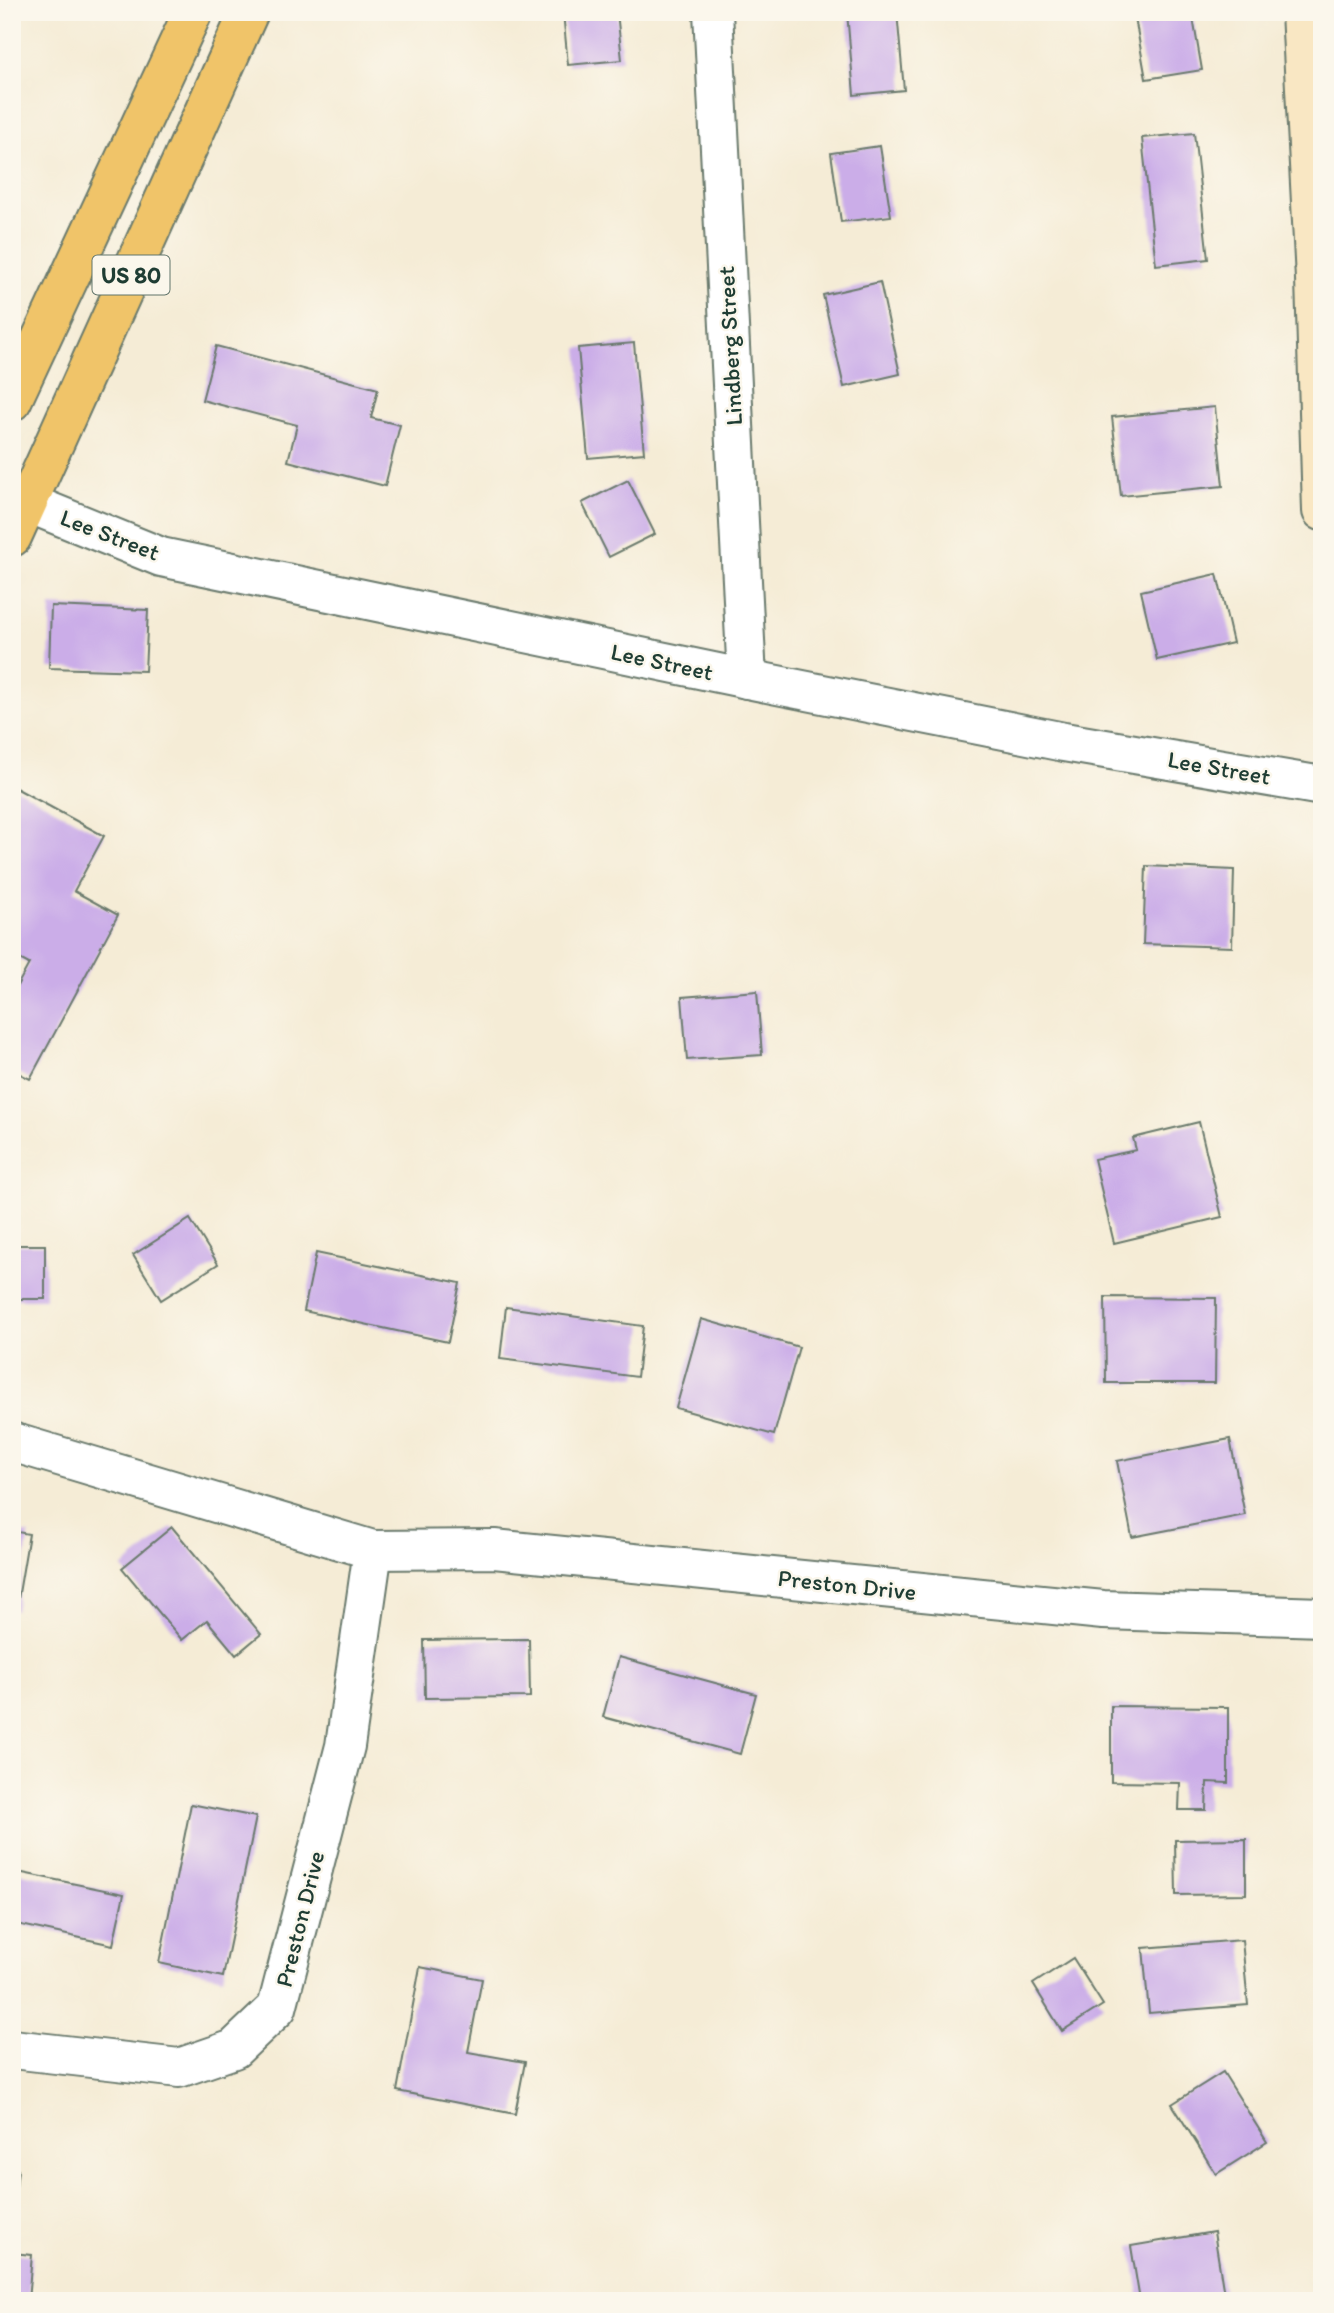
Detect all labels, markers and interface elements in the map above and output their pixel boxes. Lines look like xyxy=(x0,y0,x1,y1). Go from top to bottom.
road number: US 80 xyxy=(92,256,170,294)
street label: Lindberg Street xyxy=(711,266,748,426)
street label: Lee Street xyxy=(56,502,164,567)
street label: Lee Street xyxy=(608,637,716,687)
street label: Lee Street xyxy=(1165,744,1273,791)
street label: Preston Drive xyxy=(776,1563,918,1606)
street label: Preston Drive xyxy=(269,1848,330,1990)

